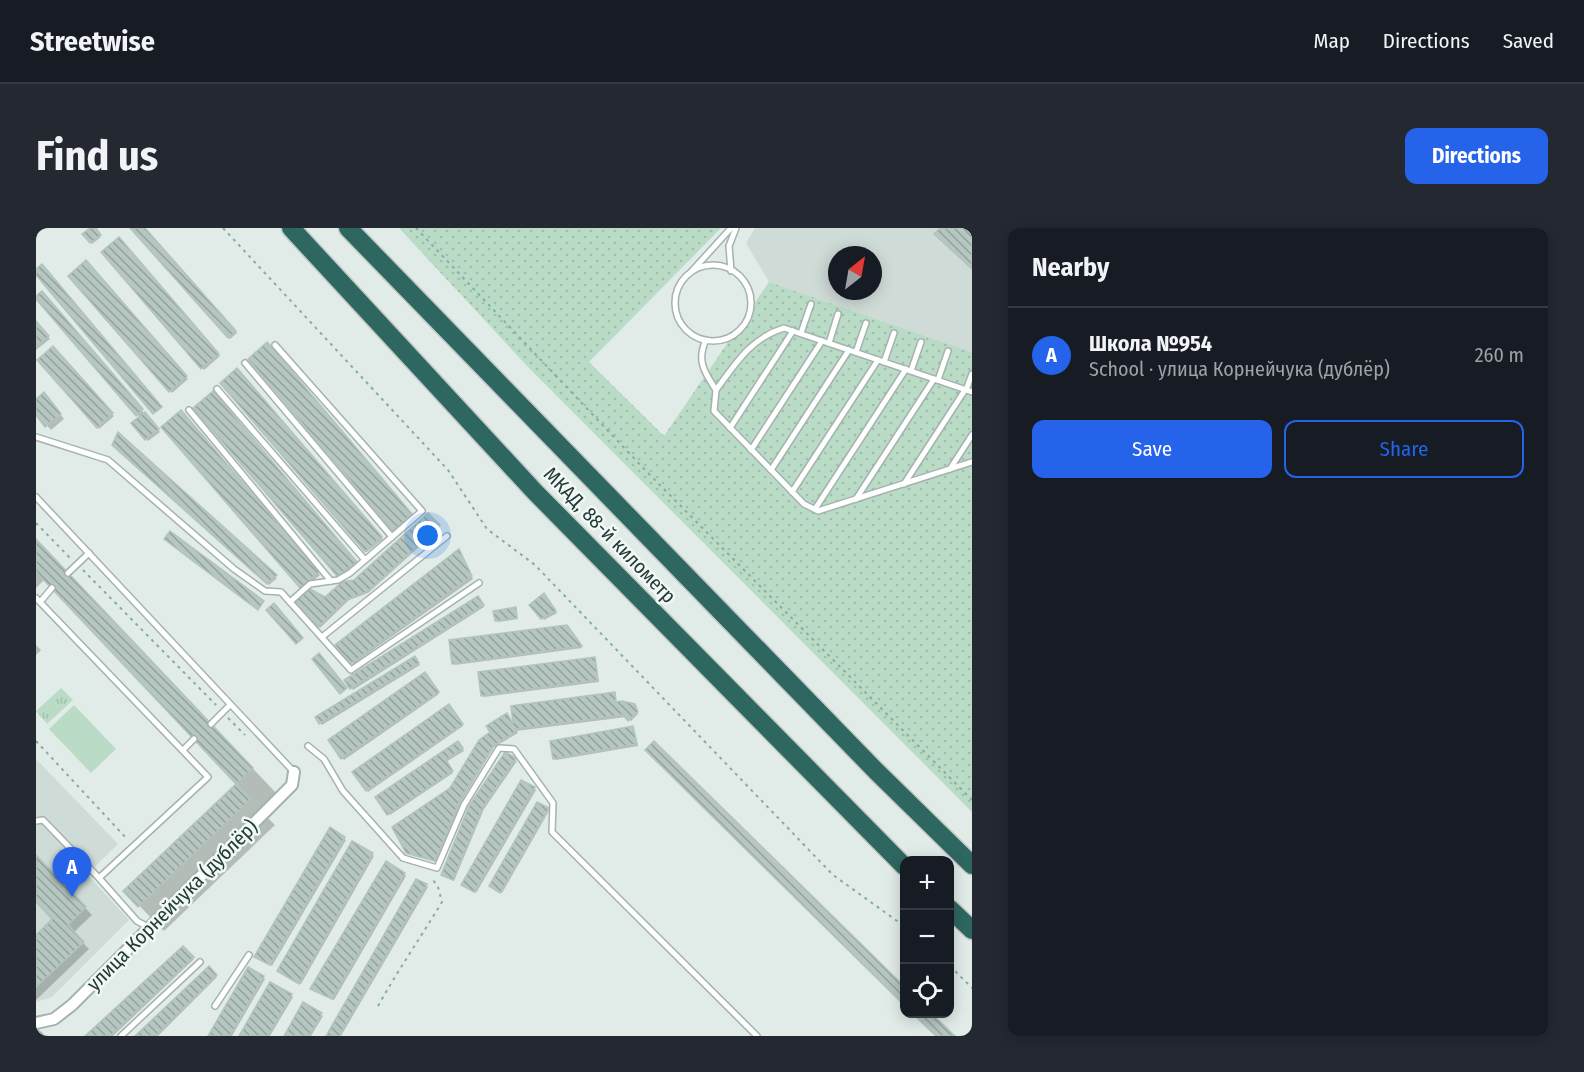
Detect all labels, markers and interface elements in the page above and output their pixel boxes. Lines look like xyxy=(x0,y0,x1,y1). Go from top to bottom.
text: Streetwise xyxy=(30,25,155,58)
text: Map xyxy=(1313,28,1350,54)
text: Directions xyxy=(1383,28,1470,54)
text: Saved xyxy=(1503,28,1554,54)
button: Directions xyxy=(1405,128,1548,184)
text: Find us xyxy=(36,131,158,181)
north arrow xyxy=(828,246,882,300)
text: Nearby xyxy=(1032,252,1109,283)
text: Школа №954 xyxy=(1089,330,1212,357)
text: A xyxy=(1046,343,1057,367)
text: 260 m xyxy=(1475,343,1524,367)
text: School · улица Корнейчука (дублёр) xyxy=(1089,357,1390,381)
button: Save xyxy=(1032,420,1272,478)
button: Share xyxy=(1284,420,1524,478)
street label: МКАД, 88-й километр xyxy=(539,462,681,608)
your location xyxy=(413,521,442,550)
street label: улица Корнейчука (дублёр) xyxy=(82,814,263,995)
pin: A xyxy=(52,848,92,897)
map controls xyxy=(900,856,954,1018)
button: + xyxy=(900,856,954,910)
button: − xyxy=(900,910,954,964)
button: locate xyxy=(900,964,954,1018)

